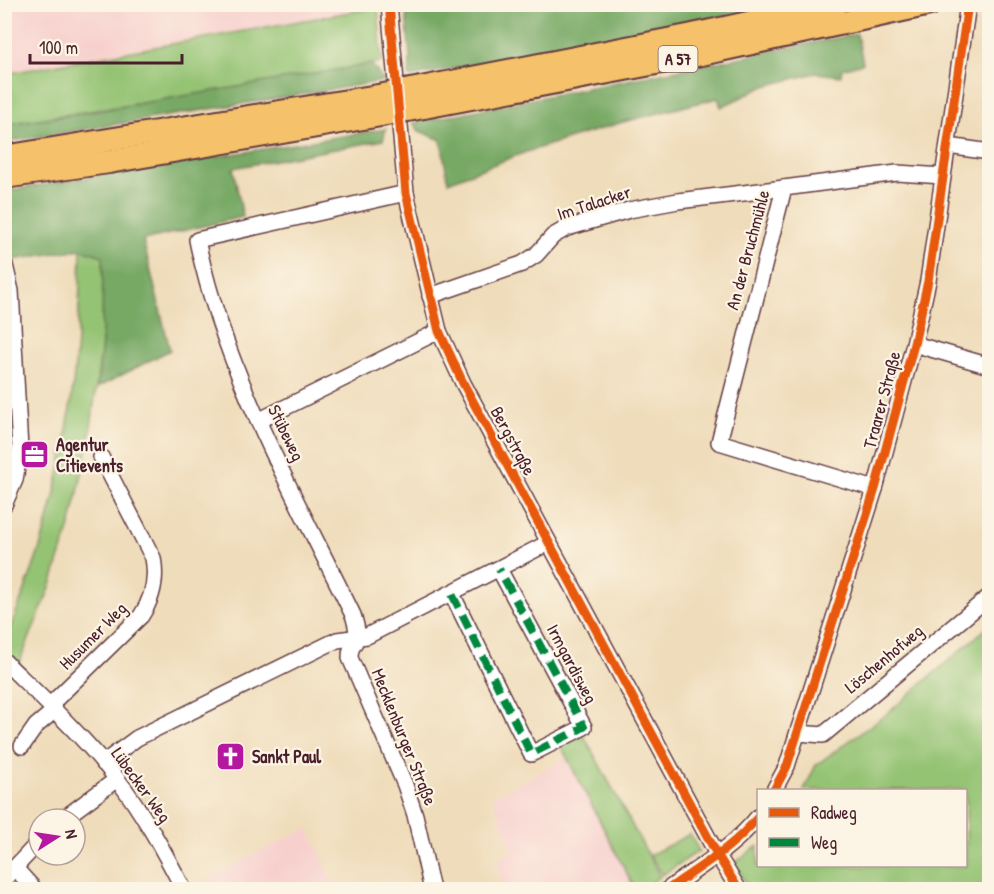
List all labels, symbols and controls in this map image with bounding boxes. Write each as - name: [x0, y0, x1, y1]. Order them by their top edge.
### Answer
- scale bar: [30, 27, 182, 65]
- text: 100 m: [39, 35, 78, 60]
- road number: A 57: [658, 46, 698, 72]
- street label: Im Talacker: [554, 179, 634, 226]
- street label: An der Bruchmühle: [720, 187, 776, 313]
- street label: Traarer Straße: [857, 348, 907, 451]
- street label: Stübeweg: [262, 400, 311, 465]
- street label: Bergstraße: [485, 402, 542, 480]
- place label: Agentur Citievents: [56, 432, 123, 478]
- office icon: Agentur Citievents: [19, 439, 51, 471]
- street label: Husumer Weg: [53, 596, 132, 675]
- street label: Löschenhofweg: [839, 618, 928, 699]
- street label: Irmgardisweg: [541, 620, 604, 708]
- street label: Mecklenburger Straße: [366, 665, 443, 809]
- church icon: Sankt Paul: [215, 741, 247, 773]
- street label: Lübecker Weg: [106, 742, 177, 827]
- place label: Sankt Paul: [252, 744, 322, 769]
- legend: [757, 789, 967, 867]
- text: Radweg: [811, 800, 857, 825]
- north arrow: [27, 807, 87, 867]
- text: N: [60, 827, 83, 841]
- text: Weg: [811, 830, 837, 855]

